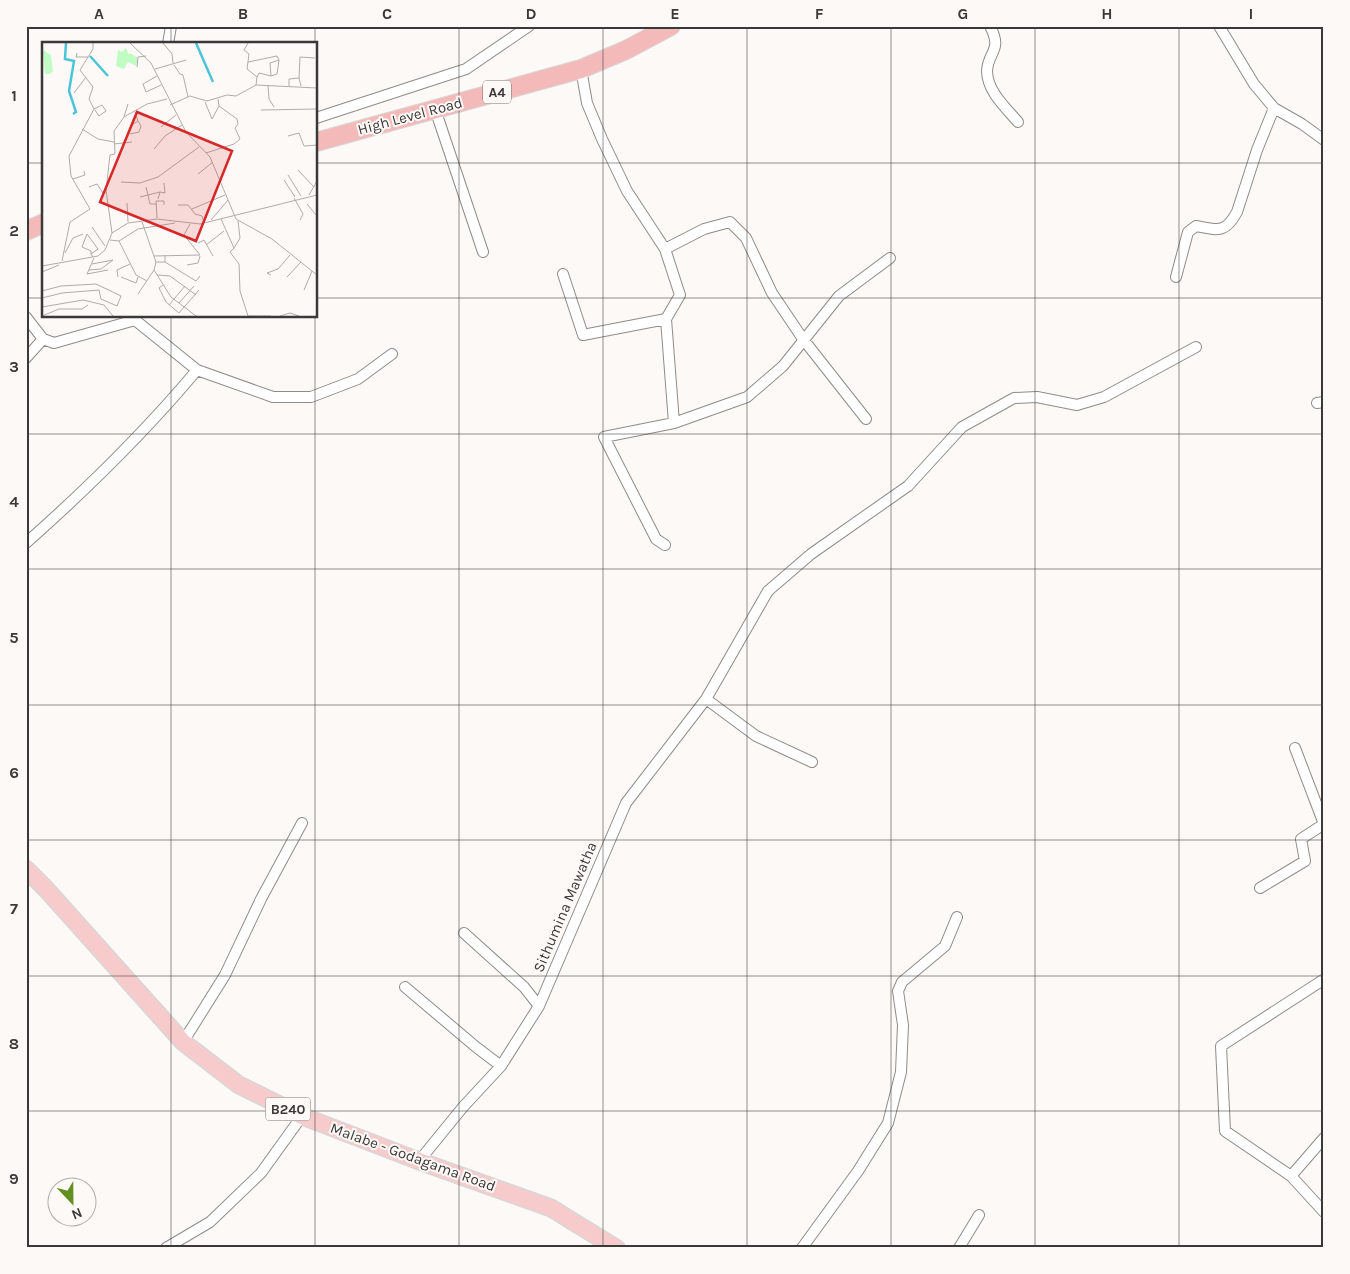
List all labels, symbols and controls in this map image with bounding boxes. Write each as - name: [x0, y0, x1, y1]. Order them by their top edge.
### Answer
- text: A: [94, 4, 104, 23]
- text: B: [238, 4, 248, 23]
- text: C: [382, 4, 392, 23]
- text: D: [526, 4, 537, 23]
- text: E: [670, 4, 680, 23]
- text: F: [815, 4, 824, 23]
- text: G: [958, 4, 968, 23]
- text: H: [1101, 4, 1113, 23]
- text: I: [1249, 4, 1253, 23]
- inset map: [42, 42, 318, 318]
- road number: A4: [483, 80, 511, 104]
- text: 1: [11, 86, 17, 105]
- street label: High Level Road: [356, 93, 464, 139]
- text: 2: [9, 221, 19, 240]
- text: 3: [9, 357, 19, 376]
- text: 4: [9, 492, 19, 511]
- text: 5: [9, 628, 19, 647]
- text: 6: [9, 763, 19, 782]
- street label: Sithumina Mawatha: [529, 839, 601, 975]
- text: 7: [10, 899, 18, 918]
- text: 8: [9, 1034, 19, 1053]
- road number: B240: [266, 1098, 310, 1120]
- street label: Malabe - Godagama Road: [328, 1119, 498, 1195]
- text: 9: [9, 1169, 19, 1188]
- north arrow: [48, 1176, 98, 1226]
- text: N: [69, 1204, 85, 1223]

